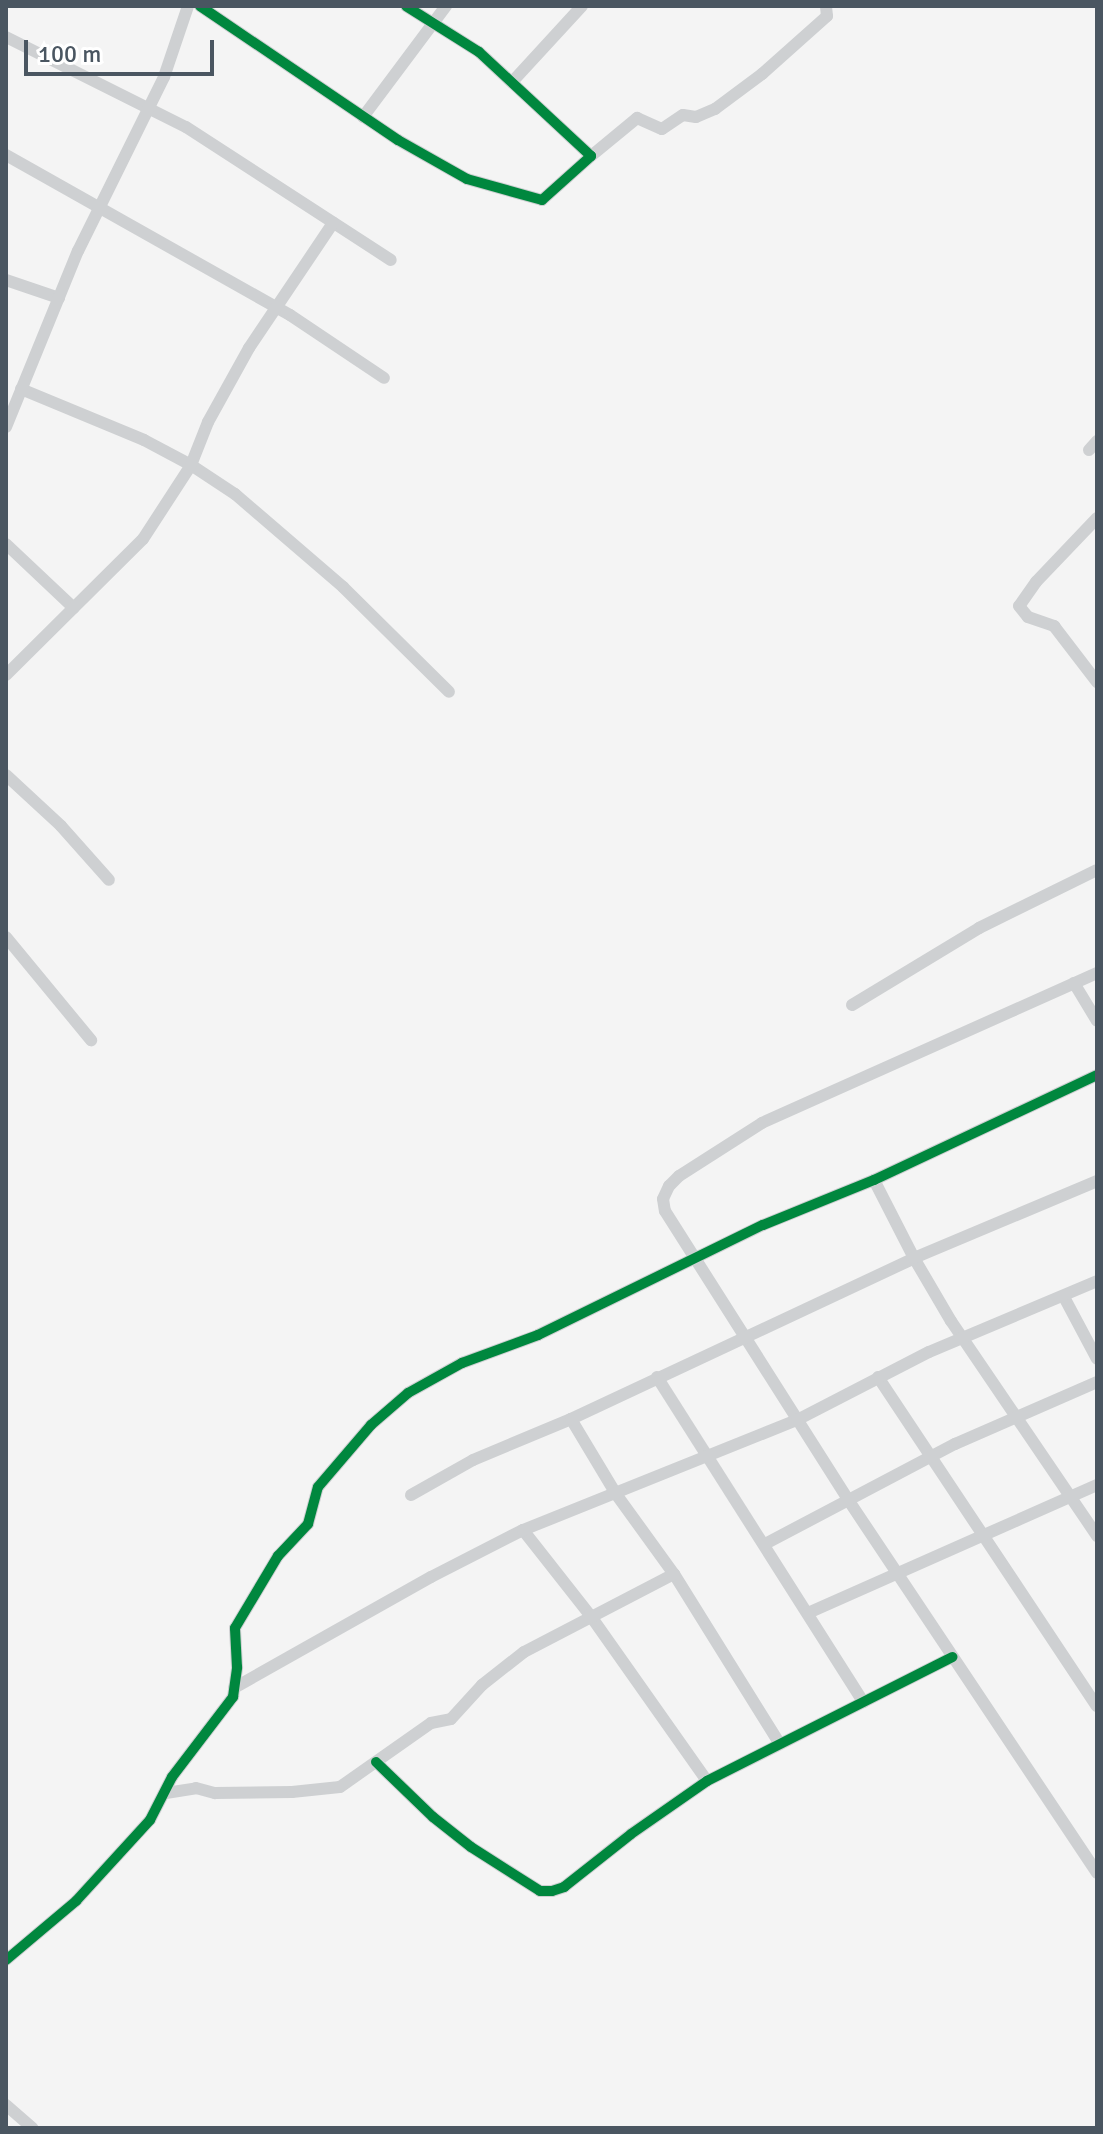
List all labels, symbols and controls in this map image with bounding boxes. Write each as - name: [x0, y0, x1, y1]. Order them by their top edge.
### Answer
- scale bar: [28, 24, 218, 74]
- text: 100 m: [38, 39, 101, 69]

